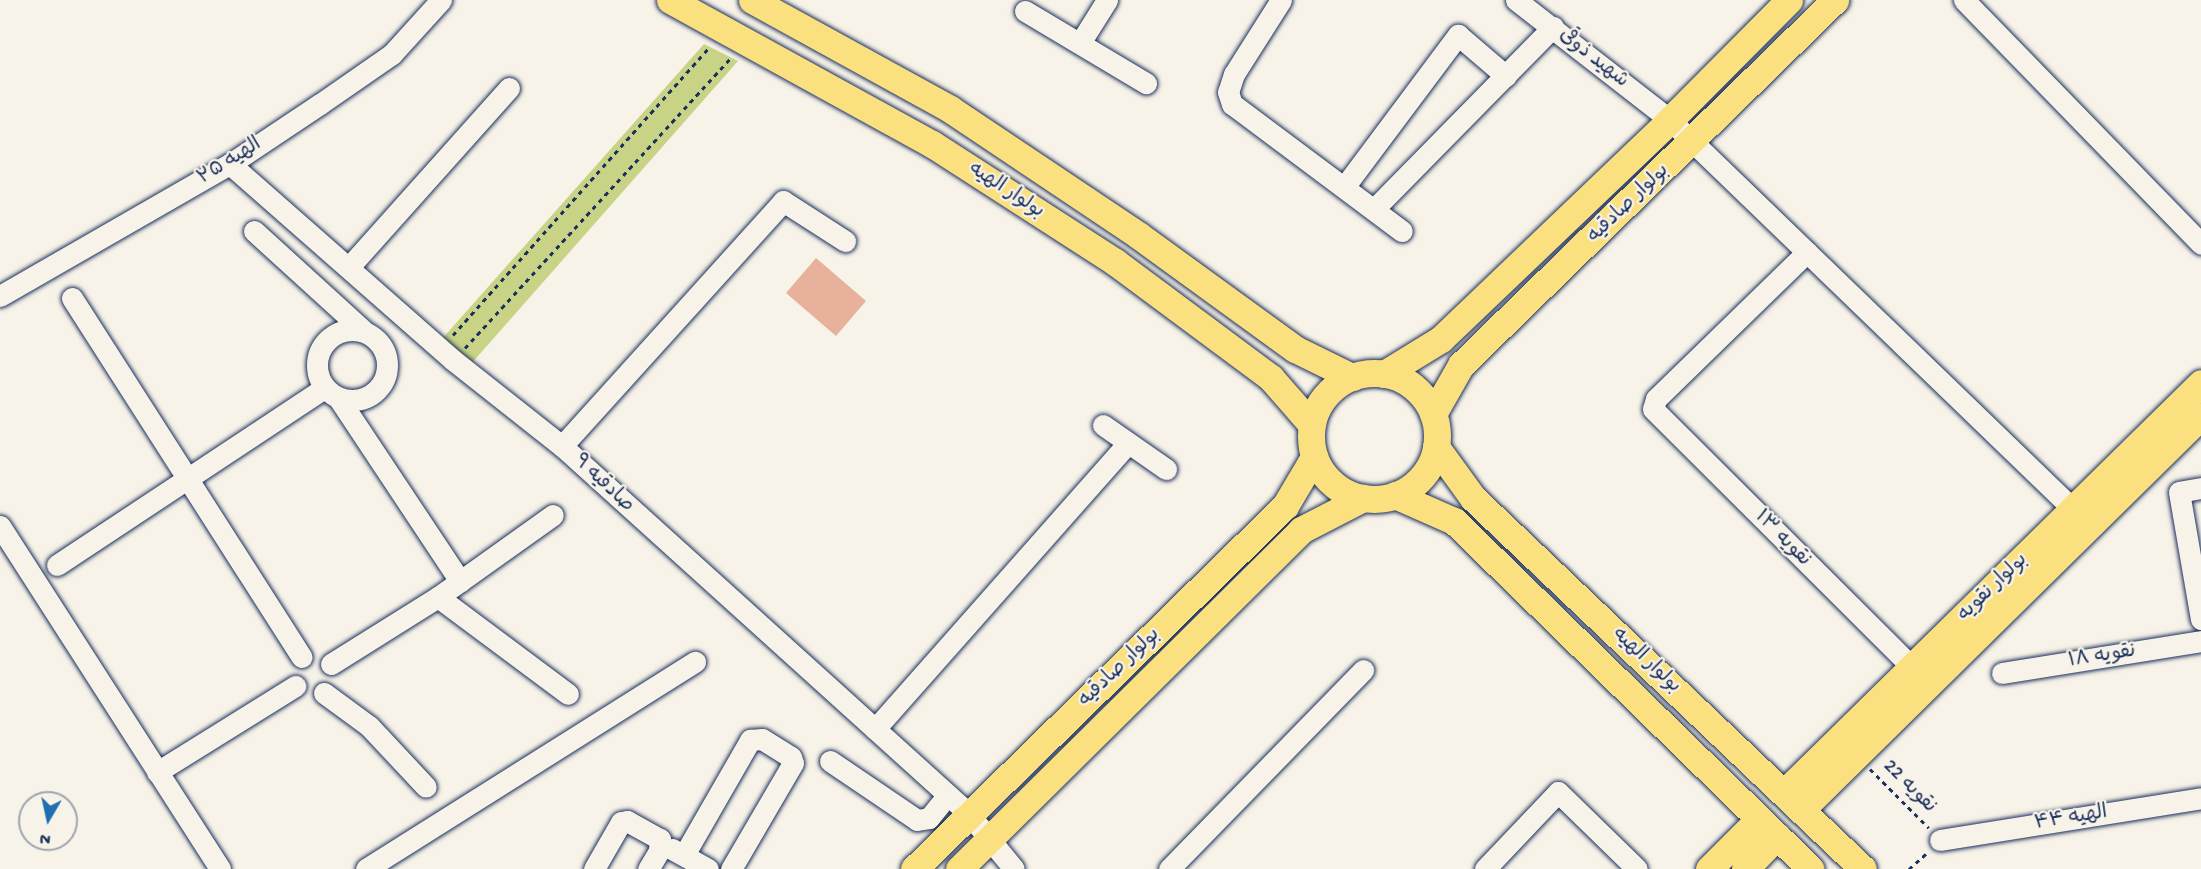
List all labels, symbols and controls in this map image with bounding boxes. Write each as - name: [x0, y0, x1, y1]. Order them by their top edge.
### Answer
- street label: شهید ذوقی: [1553, 24, 1633, 94]
- street label: الهیه ۲۵: [194, 133, 266, 191]
- street label: بولوار الهیه: [964, 158, 1048, 224]
- street label: بولوار صادقیه: [1583, 159, 1675, 249]
- street label: صادقیه ۹: [568, 450, 638, 518]
- street label: نقویه ۱۳: [1749, 506, 1815, 572]
- street label: بولوار نقویه: [1953, 549, 2033, 627]
- street label: بولوار صادقیه: [1074, 623, 1166, 713]
- street label: بولوار الهیه: [1607, 623, 1685, 699]
- street label: نقویه ۱۸: [2067, 640, 2137, 674]
- street label: نقویه 22: [1877, 755, 1941, 819]
- north arrow: [18, 791, 78, 851]
- street label: الهیه ۴۴: [2033, 801, 2109, 837]
- text: N: [39, 827, 52, 847]

